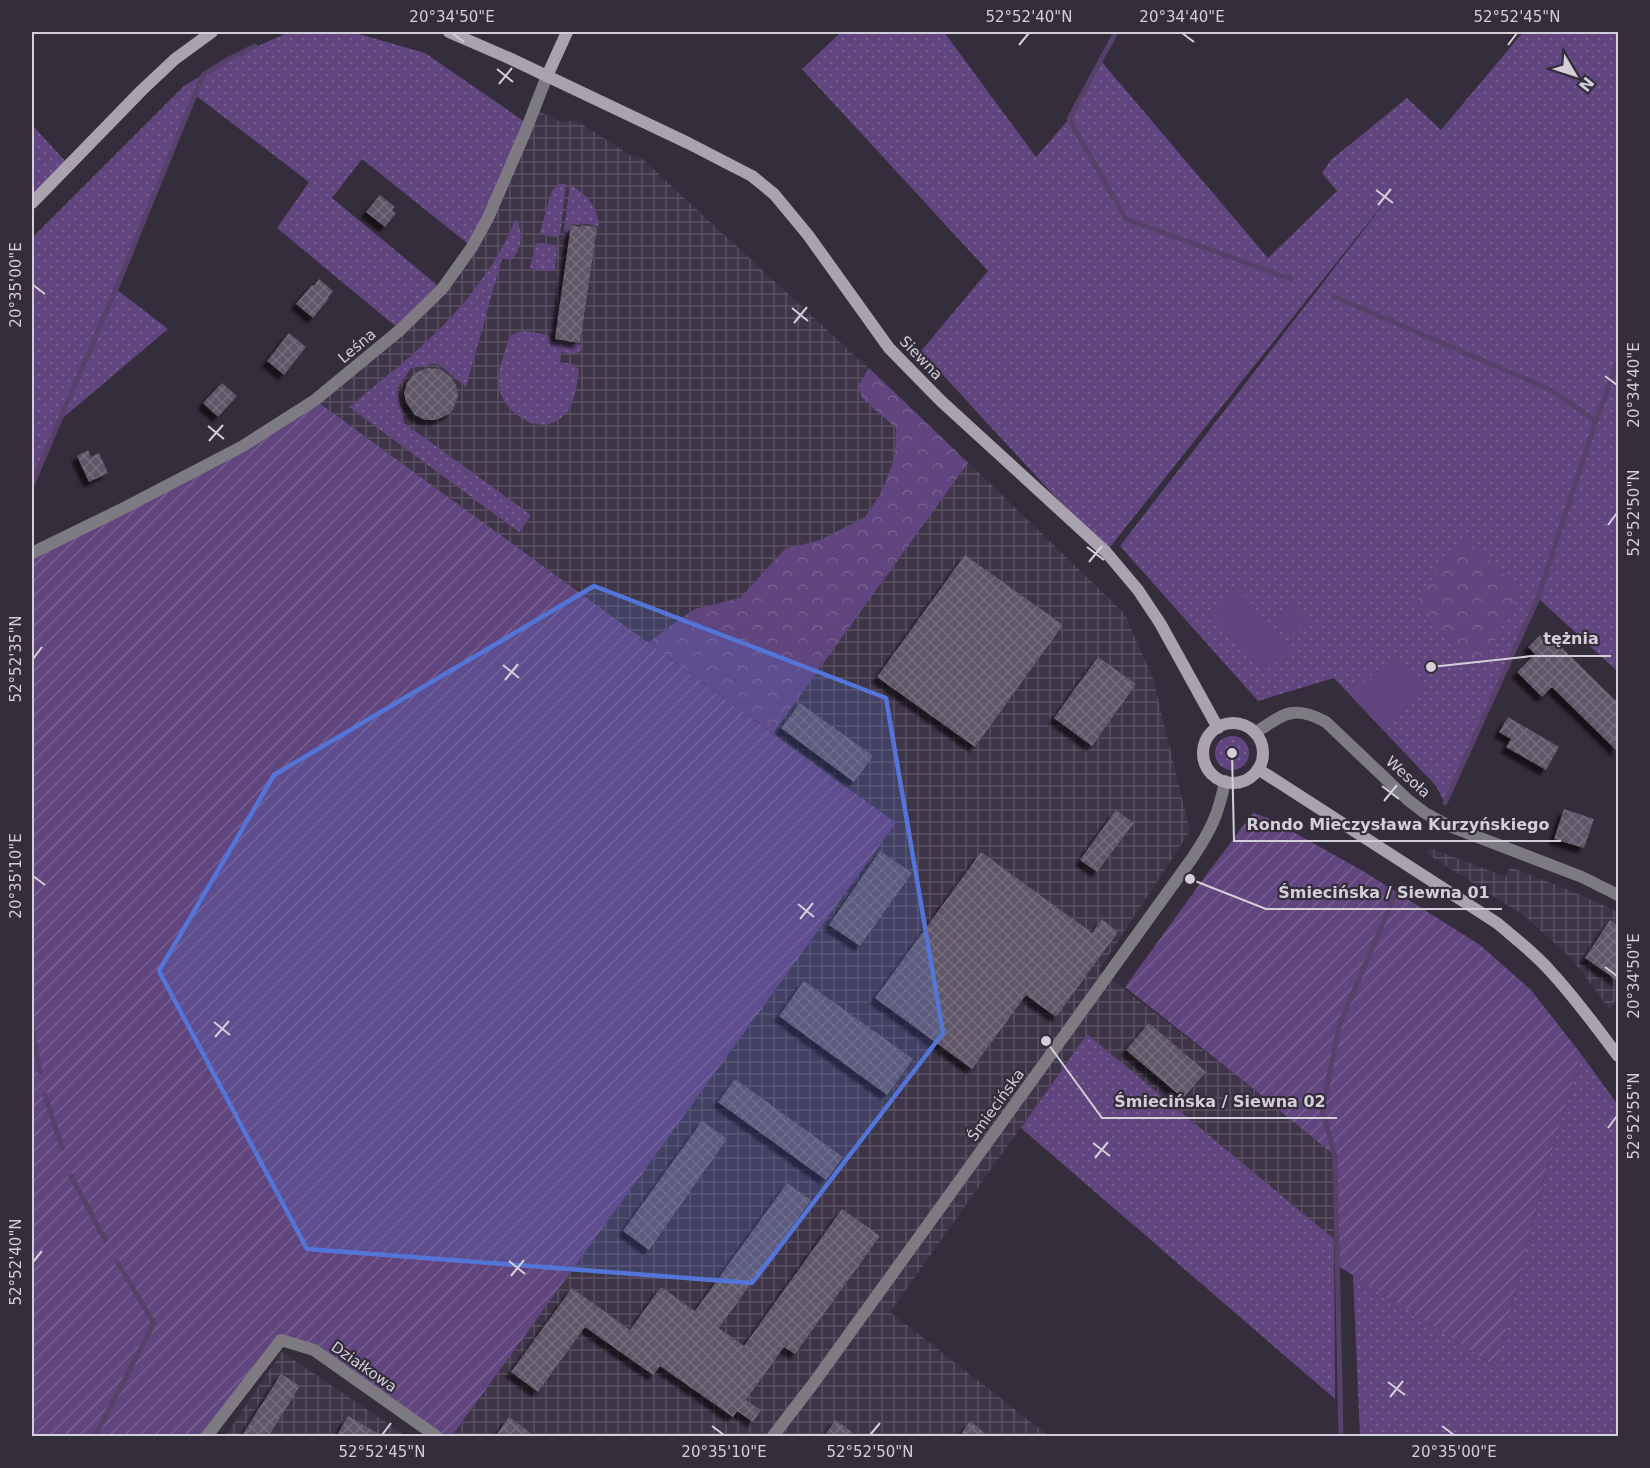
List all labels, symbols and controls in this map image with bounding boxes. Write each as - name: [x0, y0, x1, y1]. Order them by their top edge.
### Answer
- text: 20°34'50"E: [409, 8, 495, 26]
- text: 52°52'40"N: [985, 8, 1073, 26]
- text: 20°34'40"E: [1139, 8, 1225, 26]
- text: 52°52'45"N: [1473, 8, 1561, 26]
- north arrow: [1545, 45, 1605, 105]
- text: N: [1575, 73, 1598, 95]
- text: 20°35'00"E: [7, 242, 25, 328]
- street label: Leśna: [334, 325, 380, 367]
- street label: Siewna: [896, 332, 946, 384]
- text: 20°34'40"E: [1625, 342, 1643, 428]
- text: 52°52'50"N: [1625, 469, 1643, 557]
- text: 52°52'35"N: [7, 615, 25, 703]
- callout: tężnia: [1532, 622, 1611, 656]
- text: tężnia: [1543, 629, 1599, 648]
- street label: Wesoła: [1382, 752, 1434, 802]
- callout: Rondo Mieczysława Kurzyńskiego: [1234, 807, 1561, 841]
- text: Rondo Mieczysława Kurzyńskiego: [1246, 815, 1550, 834]
- text: 20°35'10"E: [7, 833, 25, 919]
- callout: Śmiecińska / Siewna 01: [1266, 875, 1502, 909]
- text: Śmiecińska / Siewna 01: [1278, 883, 1490, 902]
- text: 20°34'50"E: [1625, 933, 1643, 1019]
- street label: Śmiecińska: [963, 1065, 1028, 1145]
- text: 52°52'55"N: [1625, 1072, 1643, 1160]
- callout: Śmiecińska / Siewna 02: [1102, 1084, 1337, 1118]
- text: Śmiecińska / Siewna 02: [1114, 1092, 1326, 1111]
- text: 52°52'40"N: [7, 1218, 25, 1306]
- street label: Działkowa: [328, 1338, 400, 1396]
- text: 52°52'45"N: [338, 1443, 426, 1461]
- text: 20°35'10"E: [681, 1443, 767, 1461]
- text: 52°52'50"N: [826, 1443, 914, 1461]
- text: 20°35'00"E: [1411, 1443, 1497, 1461]

